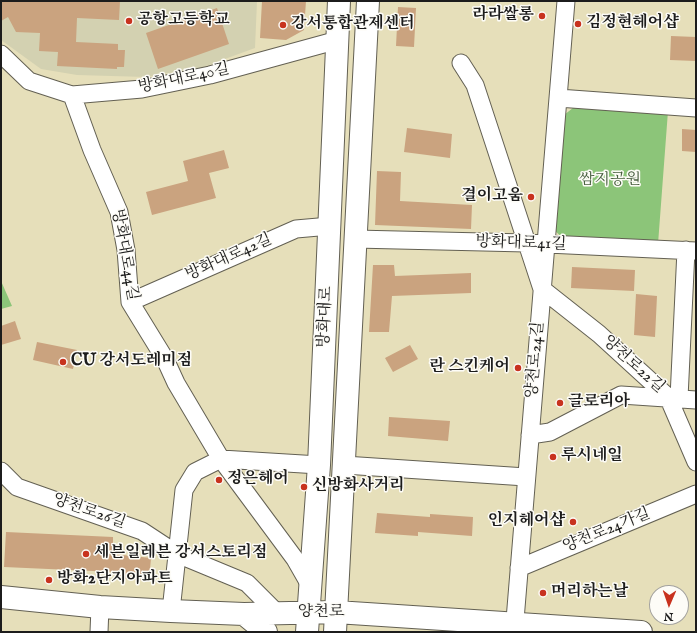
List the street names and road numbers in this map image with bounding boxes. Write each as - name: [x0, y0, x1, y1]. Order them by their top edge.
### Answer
- street label: 방화대로40길: [137, 60, 231, 98]
- street label: 방화대로44길: [106, 208, 142, 302]
- street label: 방화대로42길: [183, 230, 275, 286]
- street label: 방화대로41길: [475, 233, 567, 255]
- street label: 방화대로: [315, 286, 337, 348]
- street label: 양천로24길: [523, 321, 549, 399]
- street label: 양천로22길: [598, 332, 668, 398]
- street label: 양천로26길: [50, 491, 128, 533]
- street label: 양천로24가길: [560, 505, 654, 557]
- street label: 양천로: [298, 603, 344, 623]

